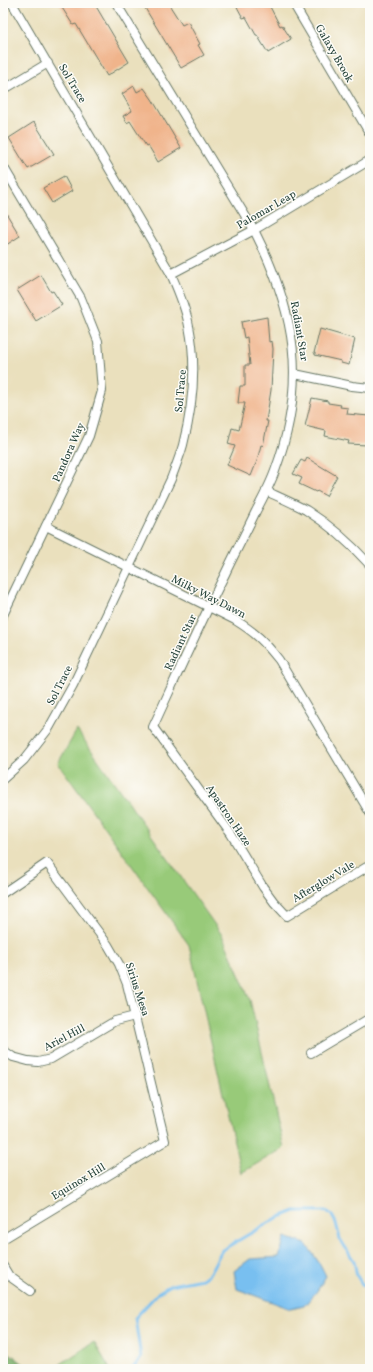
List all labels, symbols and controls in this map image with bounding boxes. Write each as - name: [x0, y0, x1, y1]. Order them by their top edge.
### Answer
- street label: Galaxy Brook: [311, 22, 356, 86]
- street label: Sol Trace: [54, 61, 89, 106]
- street label: Palomar Leap: [234, 187, 299, 233]
- street label: Radiant Star: [286, 300, 311, 363]
- street label: Sol Trace: [172, 369, 191, 413]
- street label: Pandora Way: [50, 420, 89, 485]
- street label: Milky Way Dawn: [168, 572, 249, 623]
- street label: Radiant Star: [162, 612, 201, 673]
- street label: Sol Trace: [44, 663, 77, 708]
- street label: Apastron Haze: [202, 782, 254, 850]
- street label: Afterglow Vale: [290, 858, 358, 907]
- street label: Sirius Mesa: [121, 961, 152, 1019]
- street label: Ariel Hill: [42, 1021, 88, 1055]
- street label: Equinox Hill: [49, 1160, 109, 1204]

